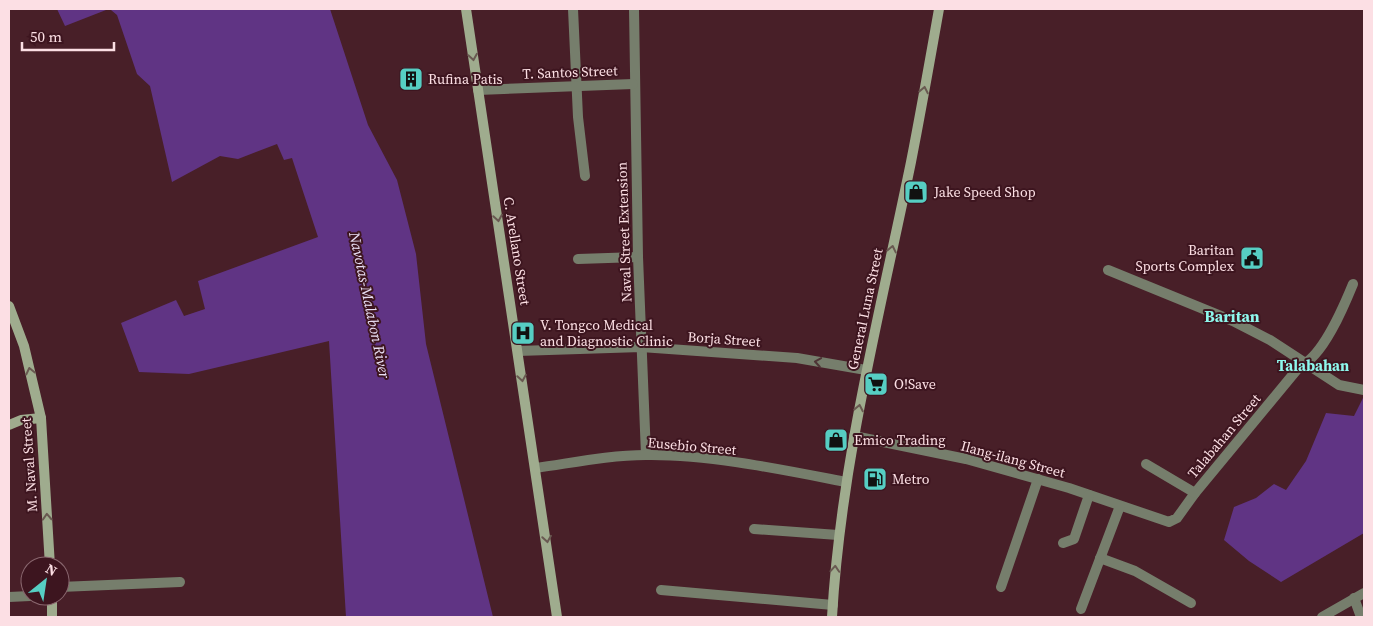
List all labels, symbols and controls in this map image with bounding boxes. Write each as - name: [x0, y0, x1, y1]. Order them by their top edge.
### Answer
- scale bar: [22, 20, 115, 52]
- text: 50 m: [30, 26, 62, 47]
- one-way arrow: [468, 53, 478, 61]
- street label: T. Santos Street: [522, 60, 618, 84]
- building icon: Rufina Patis: [398, 66, 424, 92]
- place label: Rufina Patis: [428, 69, 503, 89]
- one-way arrow: [919, 85, 929, 94]
- street label: Naval Street Extension: [612, 161, 636, 302]
- shop icon: Jake Speed Shop: [903, 179, 929, 205]
- place label: Jake Speed Shop: [933, 182, 1036, 202]
- street label: C. Arellano Street: [499, 195, 535, 307]
- one-way arrow: [492, 213, 502, 222]
- water label: Navotas-Malabon River: [344, 229, 396, 381]
- place label: Baritan Sports Complex: [1135, 240, 1235, 276]
- one-way arrow: [886, 244, 896, 253]
- public building icon: Baritan Sports Complex: [1239, 245, 1265, 271]
- street label: General Luna Street: [842, 246, 888, 372]
- district label: Baritan: [1204, 305, 1260, 327]
- place label: V. Tongco Medical and Diagnostic Clinic: [540, 315, 673, 351]
- hospital icon: V. Tongco Medical and Diagnostic Clinic: [510, 320, 536, 346]
- street label: Borja Street: [687, 326, 761, 352]
- district label: Talabahan: [1277, 355, 1349, 376]
- one-way arrow: [814, 357, 823, 367]
- one-way arrow: [25, 366, 36, 375]
- supermarket icon: O!Save: [863, 371, 889, 397]
- one-way arrow: [517, 374, 527, 383]
- place label: O!Save: [894, 374, 936, 394]
- street label: Talabahan Street: [1183, 389, 1266, 483]
- one-way arrow: [853, 404, 864, 412]
- street label: M. Naval Street: [16, 417, 42, 513]
- shop icon: Emico Trading: [823, 427, 849, 453]
- place label: Emico Trading: [854, 430, 946, 450]
- street label: Eusebio Street: [647, 432, 738, 460]
- street label: Ilang-ilang Street: [959, 436, 1068, 483]
- fuel station icon: Metro: [862, 466, 888, 492]
- place label: Metro: [892, 469, 930, 489]
- one-way arrow: [42, 513, 53, 521]
- one-way arrow: [541, 535, 551, 543]
- north arrow: [20, 556, 70, 606]
- text: N: [42, 559, 61, 581]
- one-way arrow: [830, 564, 841, 572]

